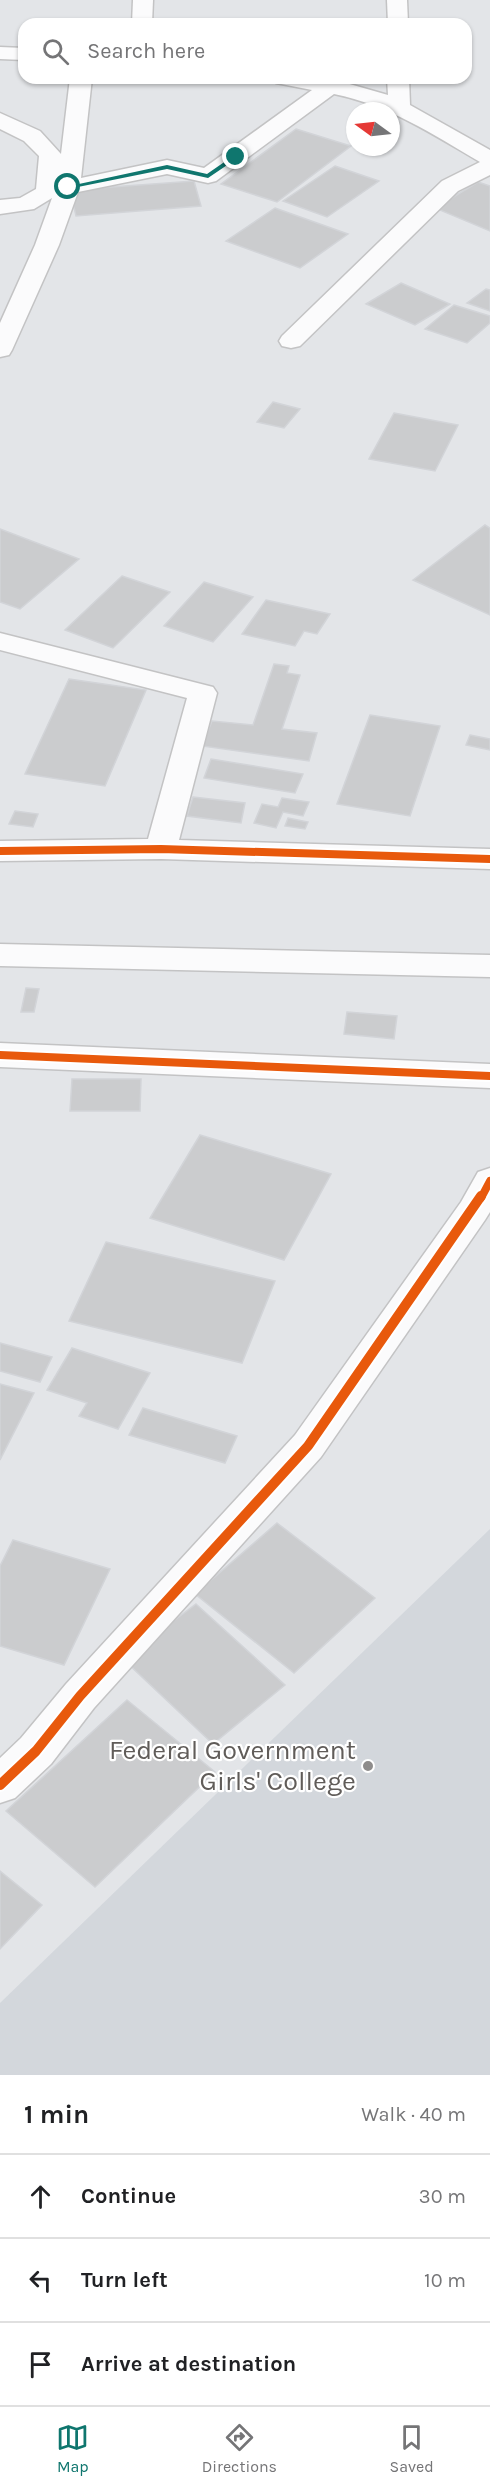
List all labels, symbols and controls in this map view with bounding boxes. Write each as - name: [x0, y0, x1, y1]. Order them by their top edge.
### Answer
- search box: [18, 18, 472, 84]
- icon: search: [39, 35, 72, 68]
- text: Search here: [87, 38, 205, 64]
- north arrow: [346, 102, 400, 156]
- route end: [222, 143, 248, 169]
- route start: [54, 173, 80, 199]
- place label: Federal Government Girls' College: [109, 1734, 356, 1797]
- marker: Federal Government Girls' College: [361, 1759, 375, 1773]
- text: 1 min: [24, 2099, 89, 2130]
- text: Walk · 40 m: [361, 2103, 466, 2126]
- icon: ahead: [24, 2180, 57, 2213]
- text: Continue: [81, 2183, 176, 2209]
- text: 30 m: [419, 2185, 466, 2208]
- icon: left: [24, 2264, 57, 2297]
- text: Turn left: [81, 2267, 168, 2293]
- text: 10 m: [424, 2269, 466, 2292]
- icon: arrive: [24, 2348, 57, 2381]
- text: Arrive at destination: [81, 2351, 296, 2377]
- tab: Map: [56, 2421, 89, 2476]
- tab: Directions: [202, 2421, 277, 2476]
- tab: Saved: [390, 2421, 434, 2476]

